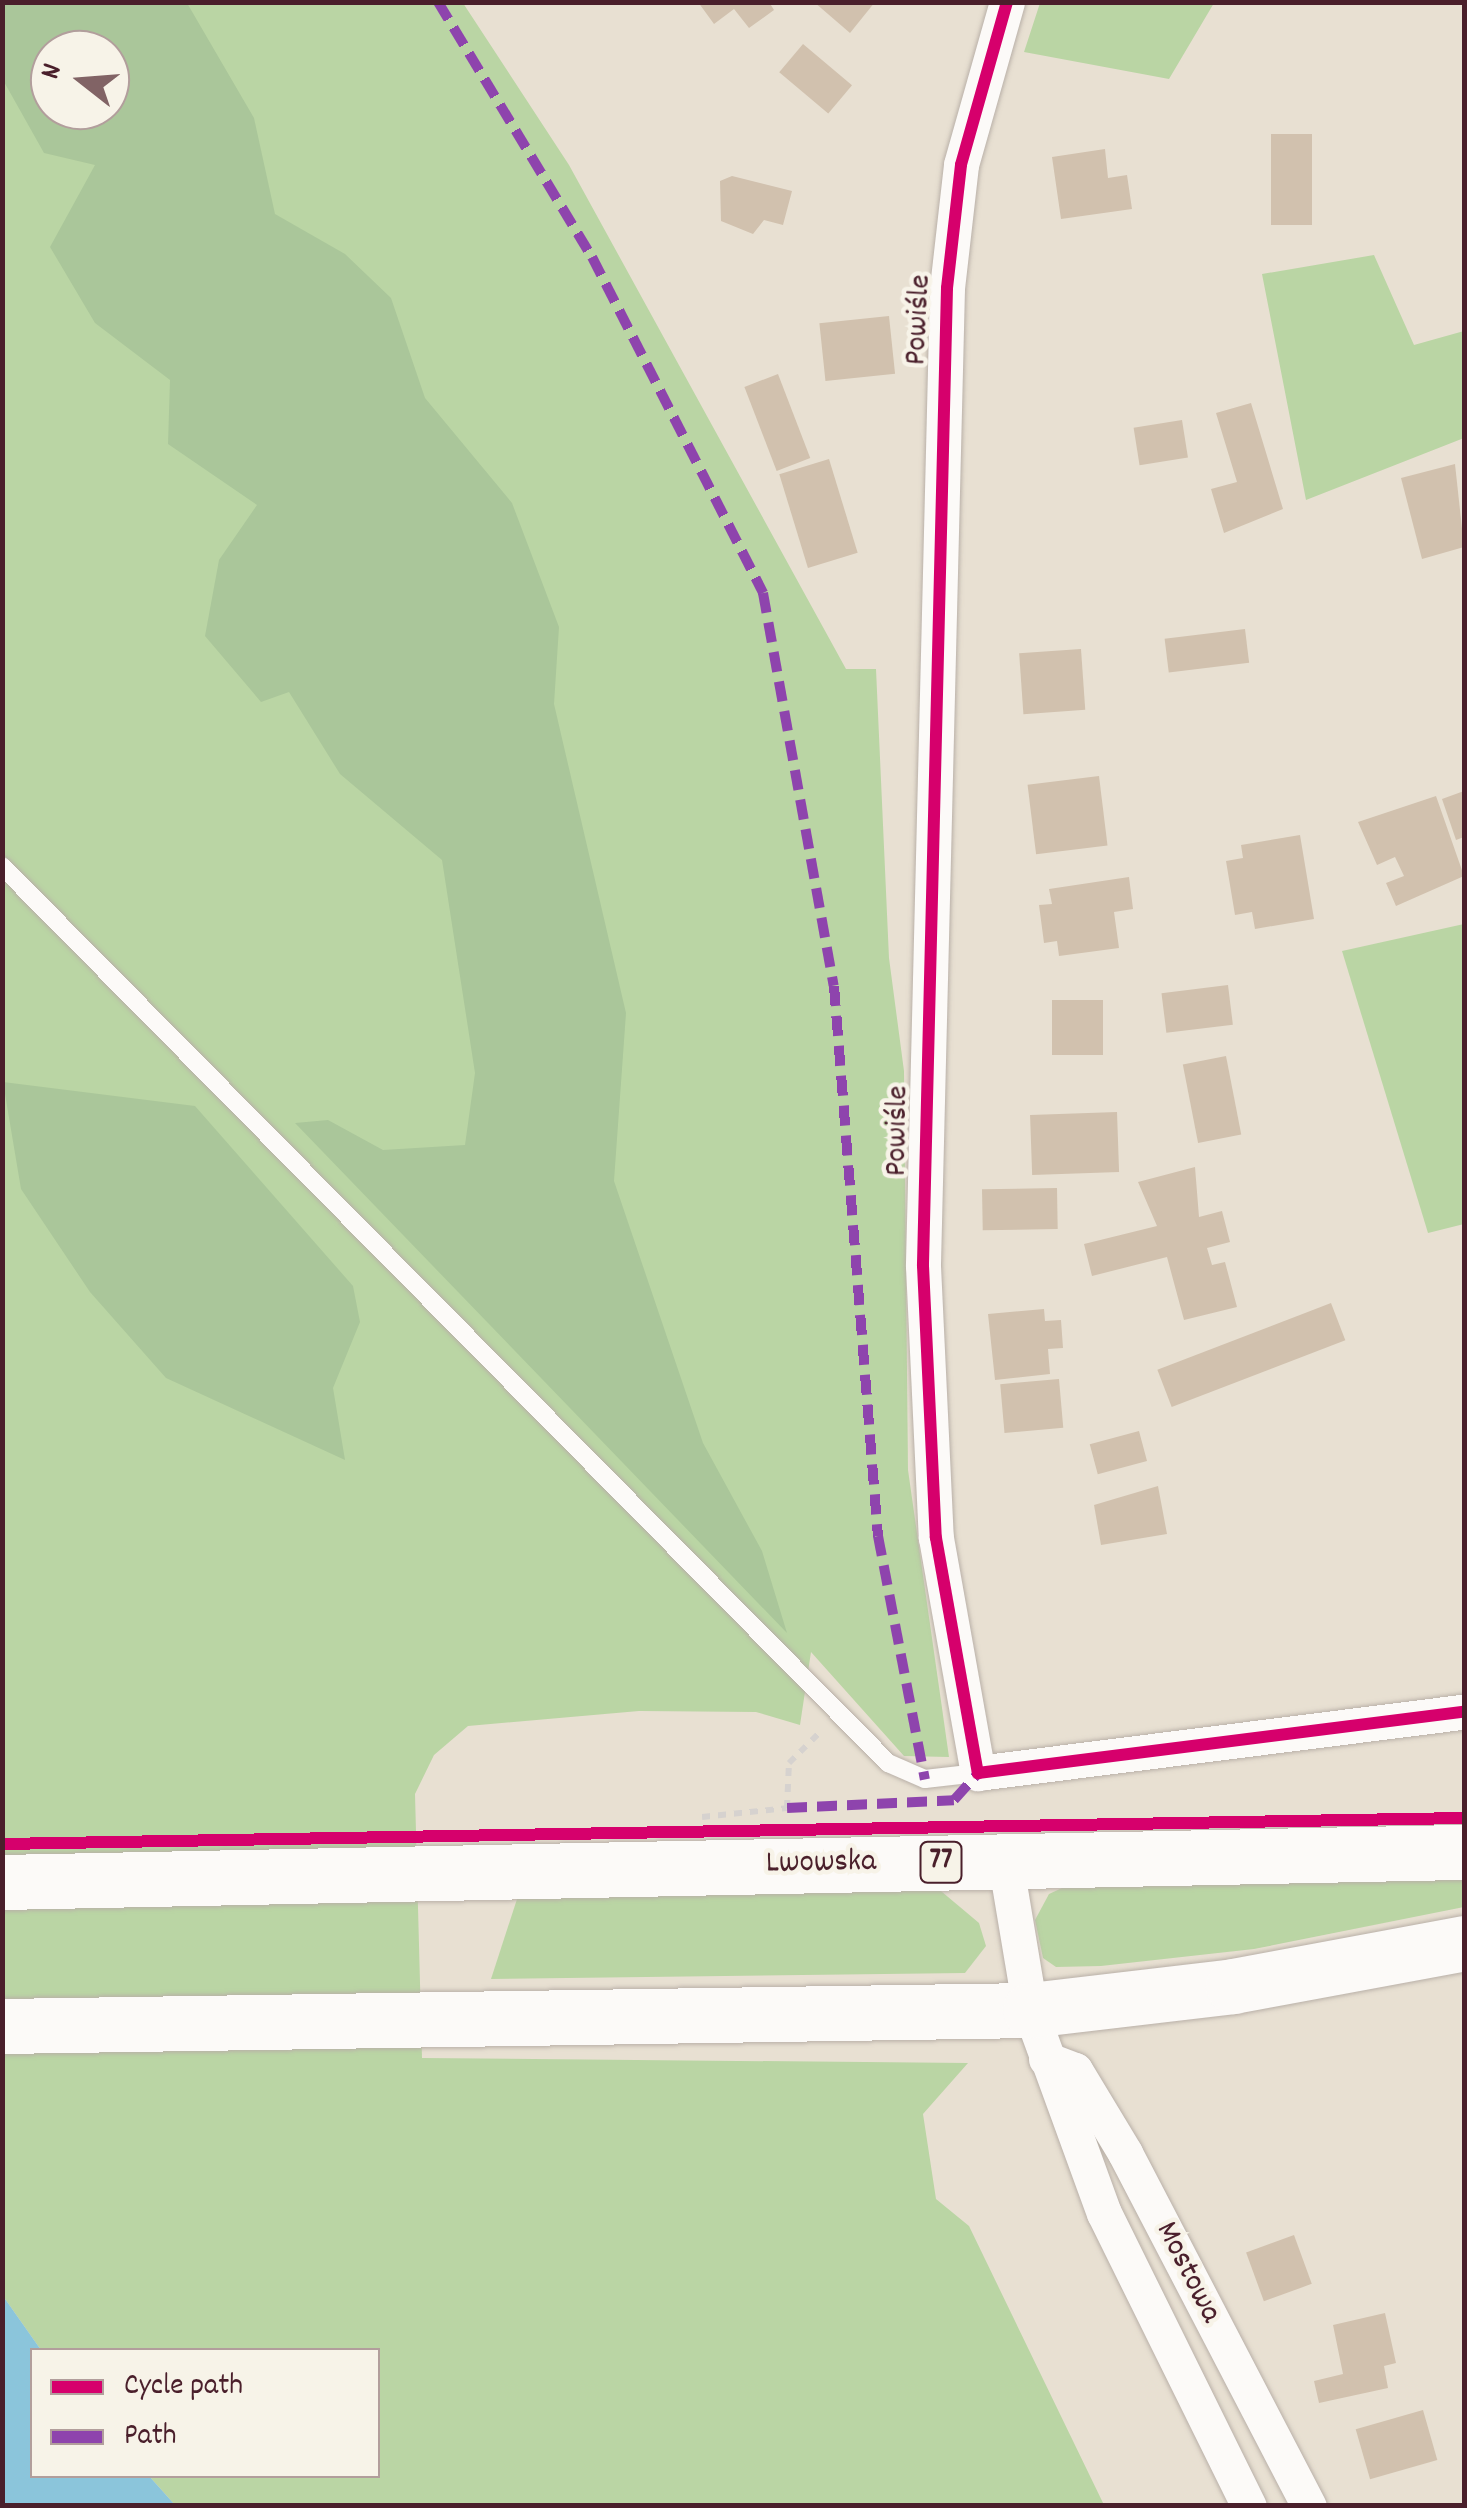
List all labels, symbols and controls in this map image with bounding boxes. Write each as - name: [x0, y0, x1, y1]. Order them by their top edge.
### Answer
- north arrow: [30, 30, 130, 130]
- text: N: [32, 59, 74, 84]
- street label: Powiśle: [898, 274, 942, 366]
- street label: Powiśle: [879, 1085, 919, 1177]
- road number: 77: [918, 1837, 964, 1887]
- street label: Lwowska: [766, 1844, 876, 1884]
- street label: Mostowa: [1145, 2216, 1229, 2330]
- legend: [30, 2348, 380, 2478]
- text: Cycle path: [124, 2366, 243, 2409]
- text: Path: [124, 2416, 177, 2459]

